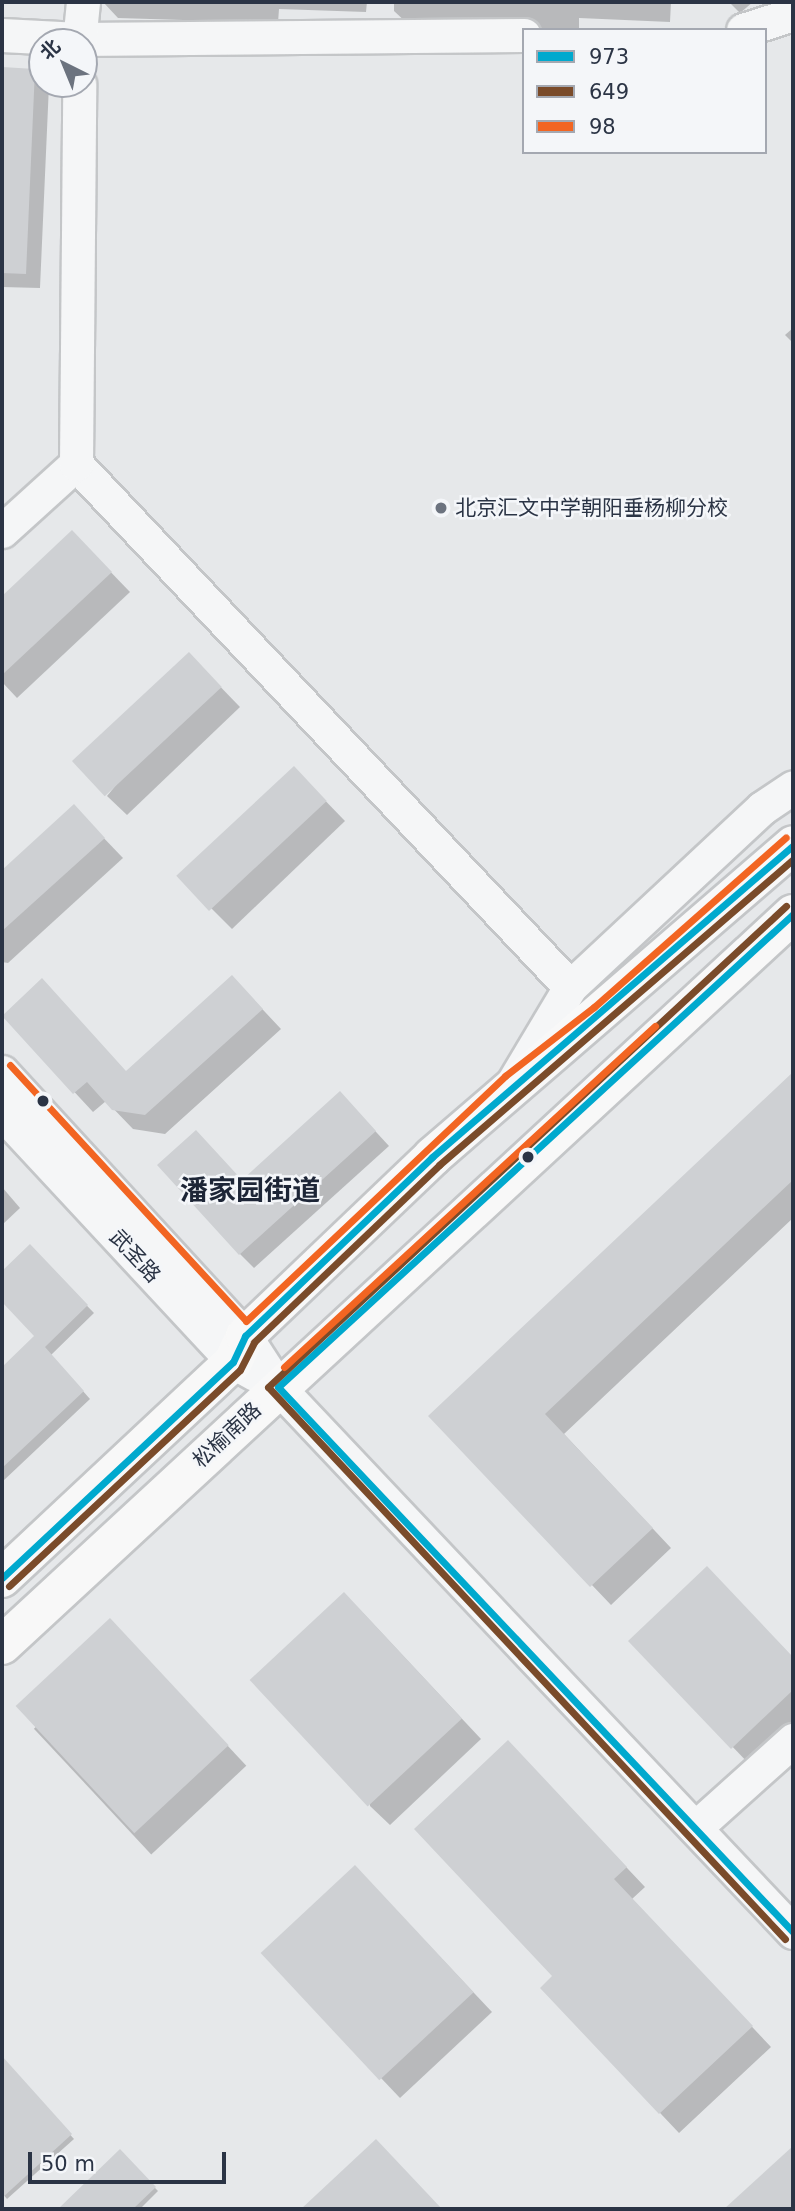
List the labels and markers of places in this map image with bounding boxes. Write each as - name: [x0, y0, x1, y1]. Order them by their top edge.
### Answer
- place label: 北京汇文中学朝阳垂杨柳分校: [455, 495, 728, 521]
- marker: 北京汇文中学朝阳垂杨柳分校: [433, 500, 449, 516]
- unlabelled marker: [36, 1094, 50, 1108]
- unlabelled marker: [521, 1150, 535, 1164]

